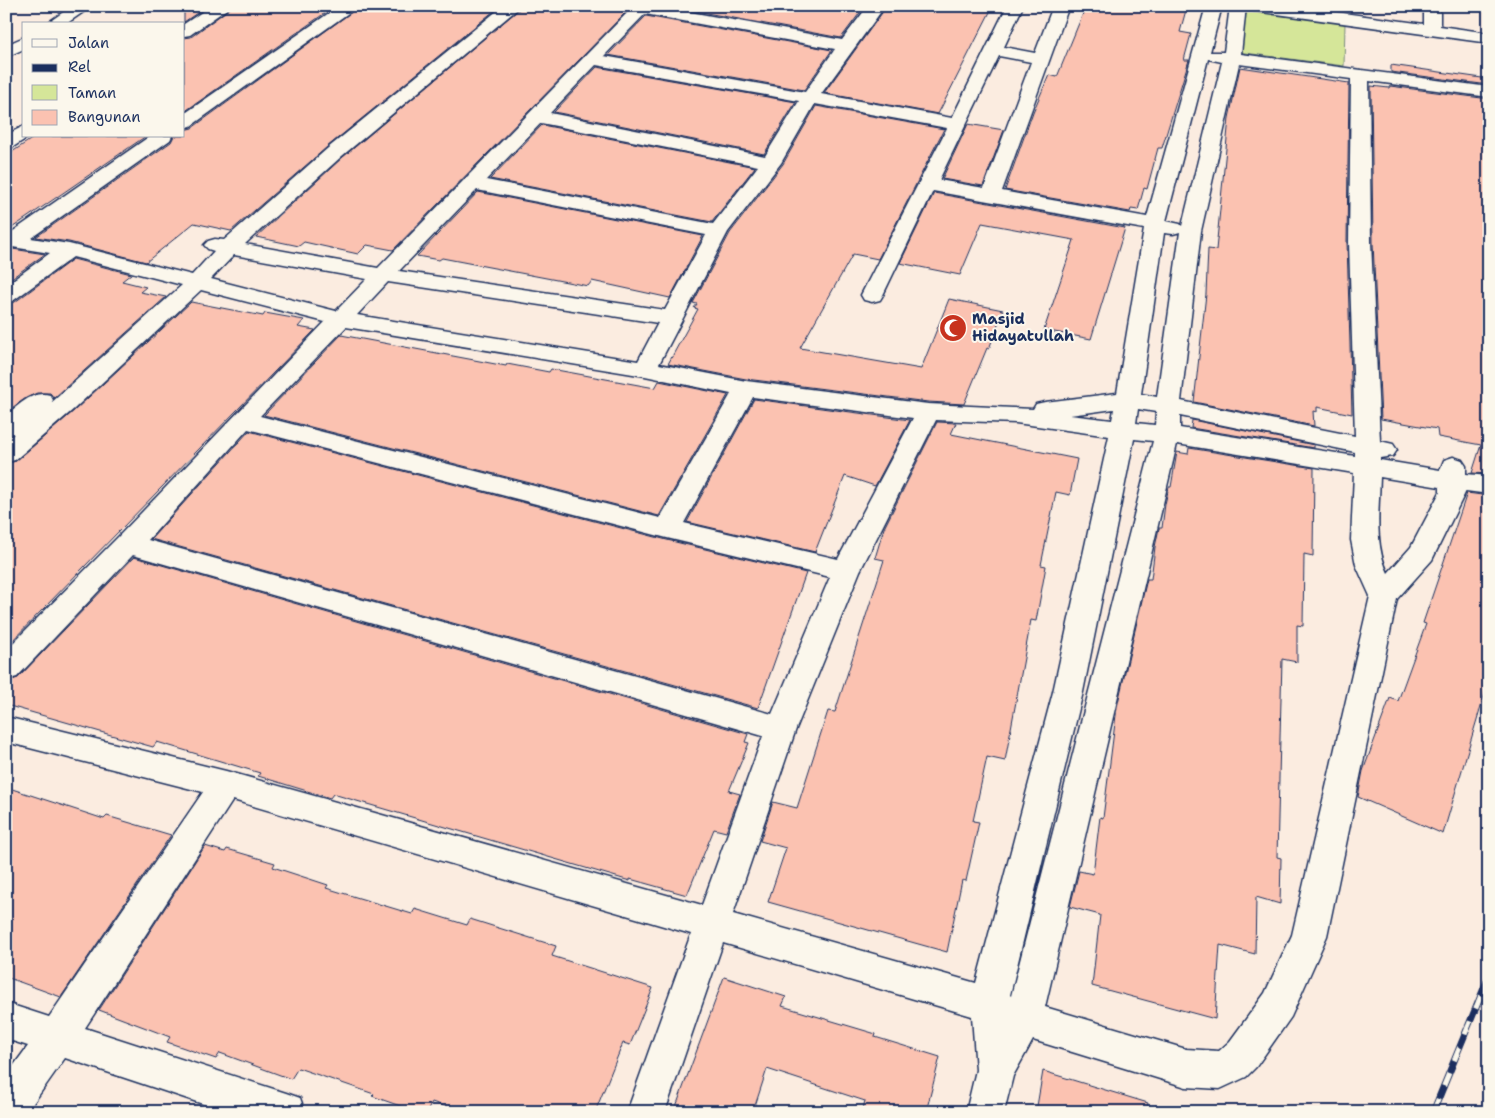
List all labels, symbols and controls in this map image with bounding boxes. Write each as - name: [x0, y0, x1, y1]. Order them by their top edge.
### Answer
- legend: [22, 22, 185, 138]
- text: Jalan: [68, 33, 109, 53]
- text: Rel: [68, 57, 91, 77]
- text: Taman: [68, 83, 116, 103]
- text: Bangunan: [68, 107, 140, 127]
- place label: Masjid Hidayatullah: [972, 309, 1074, 346]
- mosque icon: Masjid Hidayatullah: [938, 313, 968, 343]

